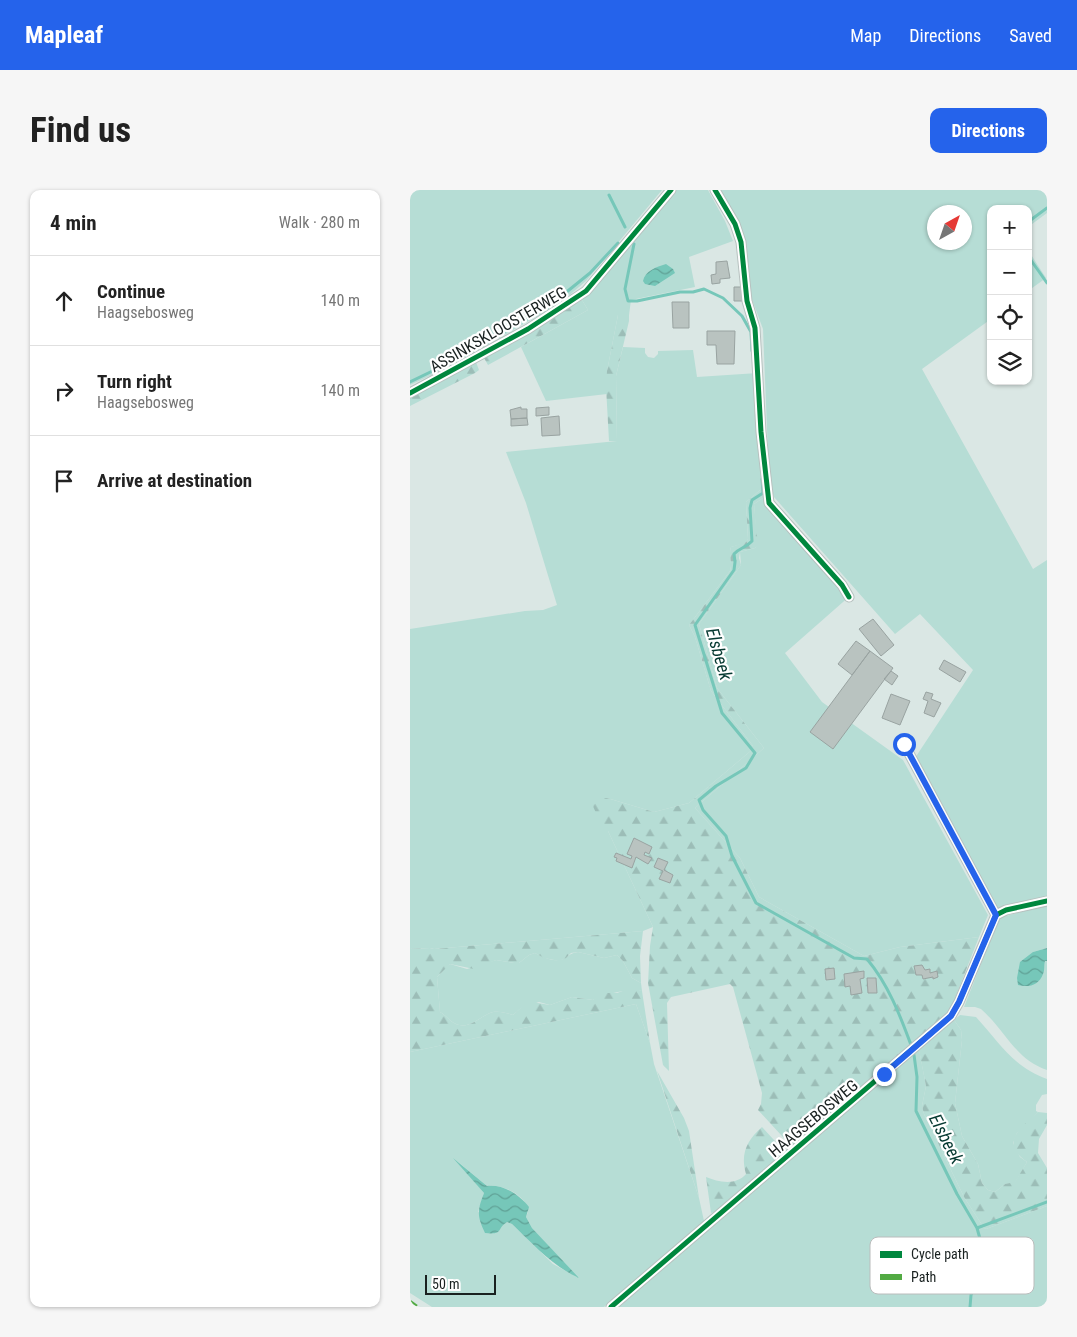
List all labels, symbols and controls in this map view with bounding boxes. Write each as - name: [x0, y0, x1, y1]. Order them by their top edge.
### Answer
- text: Mapleaf: [25, 21, 103, 49]
- text: Map: [850, 25, 881, 46]
- text: Directions: [909, 25, 981, 46]
- text: Saved: [1009, 25, 1052, 46]
- button: Directions: [930, 108, 1047, 153]
- text: Find us: [30, 110, 131, 151]
- north arrow: [927, 205, 972, 250]
- map controls: [987, 205, 1032, 385]
- button: +: [987, 205, 1032, 250]
- text: 4 min: [50, 211, 97, 235]
- text: Walk · 280 m: [279, 213, 360, 232]
- button: −: [987, 250, 1032, 295]
- text: Continue: [97, 280, 165, 303]
- street label: ASSINKSKLOOSTERWEG: [427, 283, 570, 376]
- icon: ahead: [50, 287, 78, 315]
- text: 140 m: [321, 291, 360, 310]
- button: locate: [987, 295, 1032, 340]
- text: Haagsebosweg: [97, 303, 194, 322]
- button: layers: [987, 340, 1032, 385]
- text: Turn right: [97, 370, 172, 393]
- icon: right: [50, 377, 78, 405]
- text: 140 m: [321, 381, 360, 400]
- text: Haagsebosweg: [97, 393, 194, 412]
- icon: arrive: [50, 467, 78, 495]
- text: Arrive at destination: [97, 469, 252, 492]
- water label: Elsbeek: [702, 625, 737, 684]
- route start: [893, 733, 916, 756]
- route end: [873, 1063, 896, 1086]
- street label: HAAGSEBOSWEG: [765, 1076, 862, 1161]
- water label: Elsbeek: [925, 1110, 968, 1168]
- legend: [870, 1237, 1034, 1294]
- text: Cycle path: [911, 1246, 969, 1262]
- text: Path: [911, 1269, 936, 1285]
- scale bar: [425, 1272, 496, 1295]
- text: 50 m: [432, 1276, 460, 1292]

